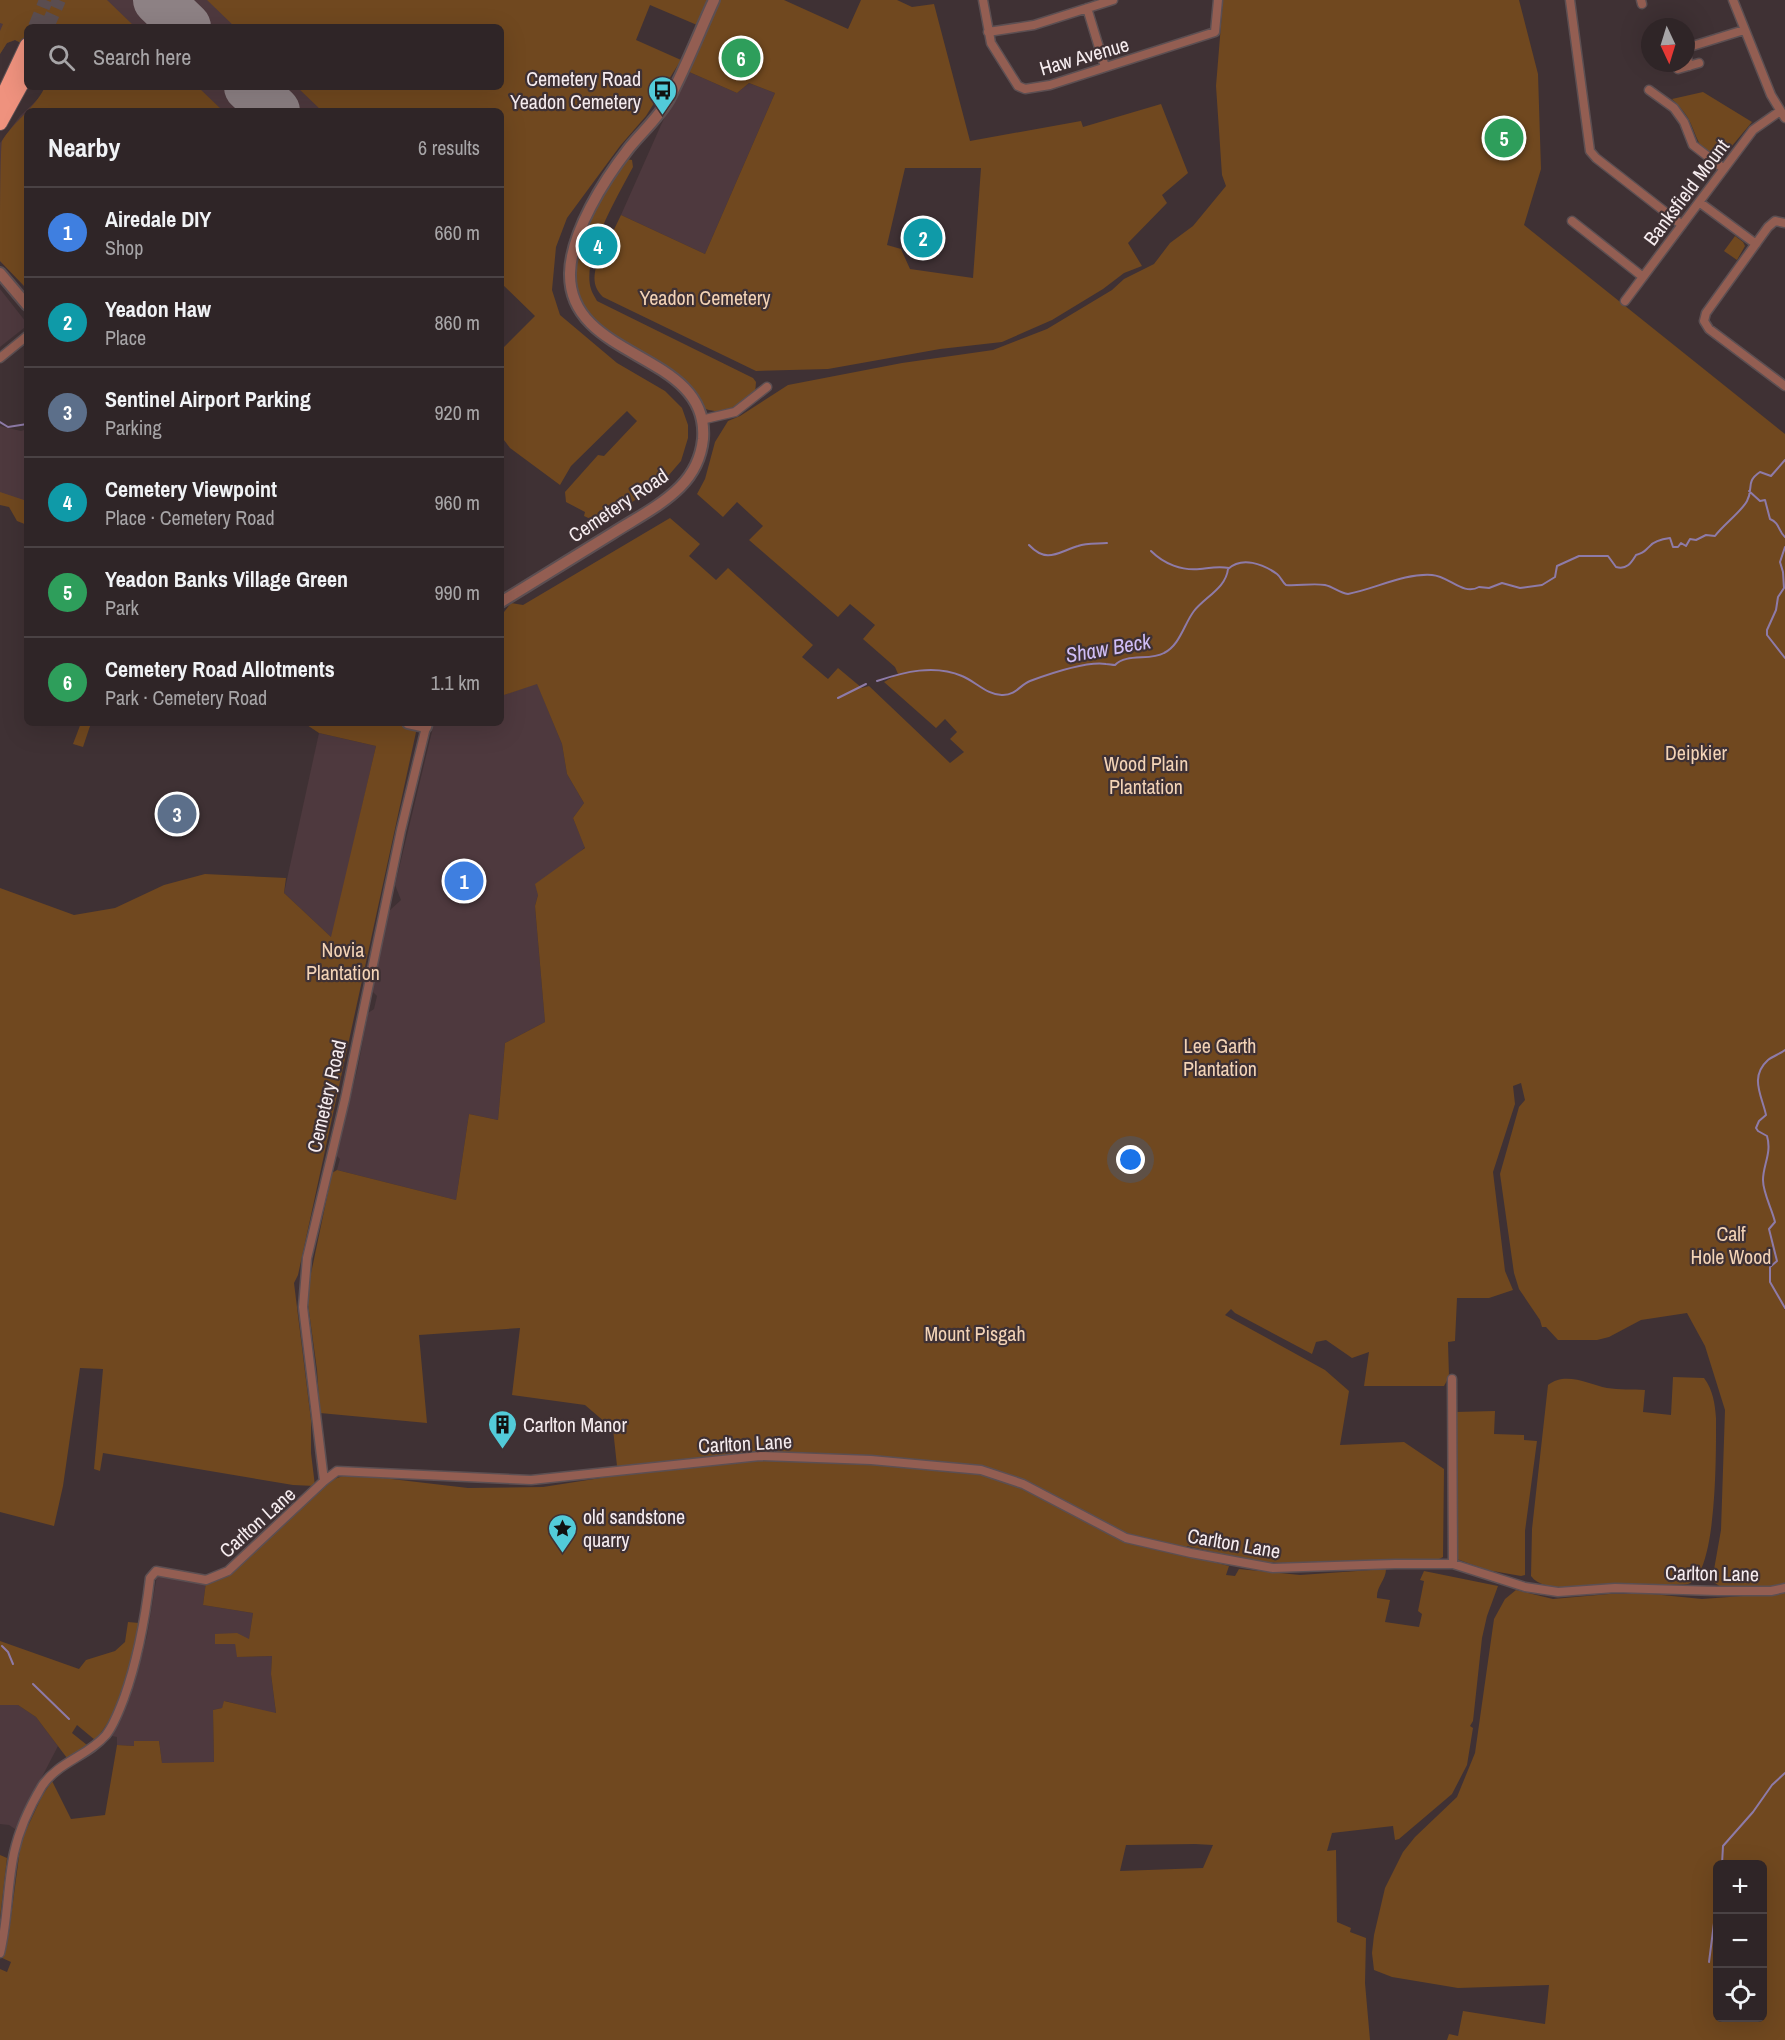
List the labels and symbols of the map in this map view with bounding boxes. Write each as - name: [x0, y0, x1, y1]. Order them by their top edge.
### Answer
- north arrow: [1641, 18, 1695, 72]
- street label: Haw Avenue: [1036, 30, 1132, 82]
- pin: 6: [722, 36, 760, 80]
- place label: Cemetery Road Yeadon Cemetery: [510, 65, 642, 115]
- bus stop icon: Cemetery Road Yeadon Cemetery: [646, 74, 678, 116]
- pin: 5: [1484, 116, 1524, 160]
- street label: Banksfield Mount: [1637, 133, 1735, 251]
- pin: 2: [904, 216, 942, 260]
- pin: 4: [578, 224, 618, 268]
- park label: Yeadon Cemetery: [640, 284, 771, 311]
- street label: Cemetery Road: [563, 462, 673, 548]
- water label: Shaw Beck: [1063, 626, 1154, 670]
- park label: Deipkier: [1665, 739, 1728, 766]
- park label: Wood Plain Plantation: [1104, 750, 1188, 800]
- pin: 3: [158, 792, 196, 836]
- pin: 1: [444, 858, 484, 904]
- park label: Novia Plantation: [306, 936, 380, 986]
- park label: Lee Garth Plantation: [1183, 1032, 1257, 1082]
- street label: Cemetery Road: [300, 1037, 352, 1155]
- your location: [1116, 1145, 1145, 1174]
- park label: Calf Hole Wood: [1691, 1220, 1771, 1270]
- park label: Mount Pisgah: [924, 1320, 1026, 1347]
- building icon: Carlton Manor: [486, 1408, 518, 1450]
- place label: Carlton Manor: [523, 1411, 627, 1438]
- street label: Carlton Lane: [697, 1427, 793, 1459]
- street label: Carlton Lane: [213, 1481, 301, 1563]
- place label: old sandstone quarry: [583, 1503, 685, 1553]
- place icon: old sandstone quarry: [546, 1512, 578, 1554]
- street label: Carlton Lane: [1185, 1522, 1283, 1564]
- street label: Carlton Lane: [1665, 1559, 1759, 1587]

